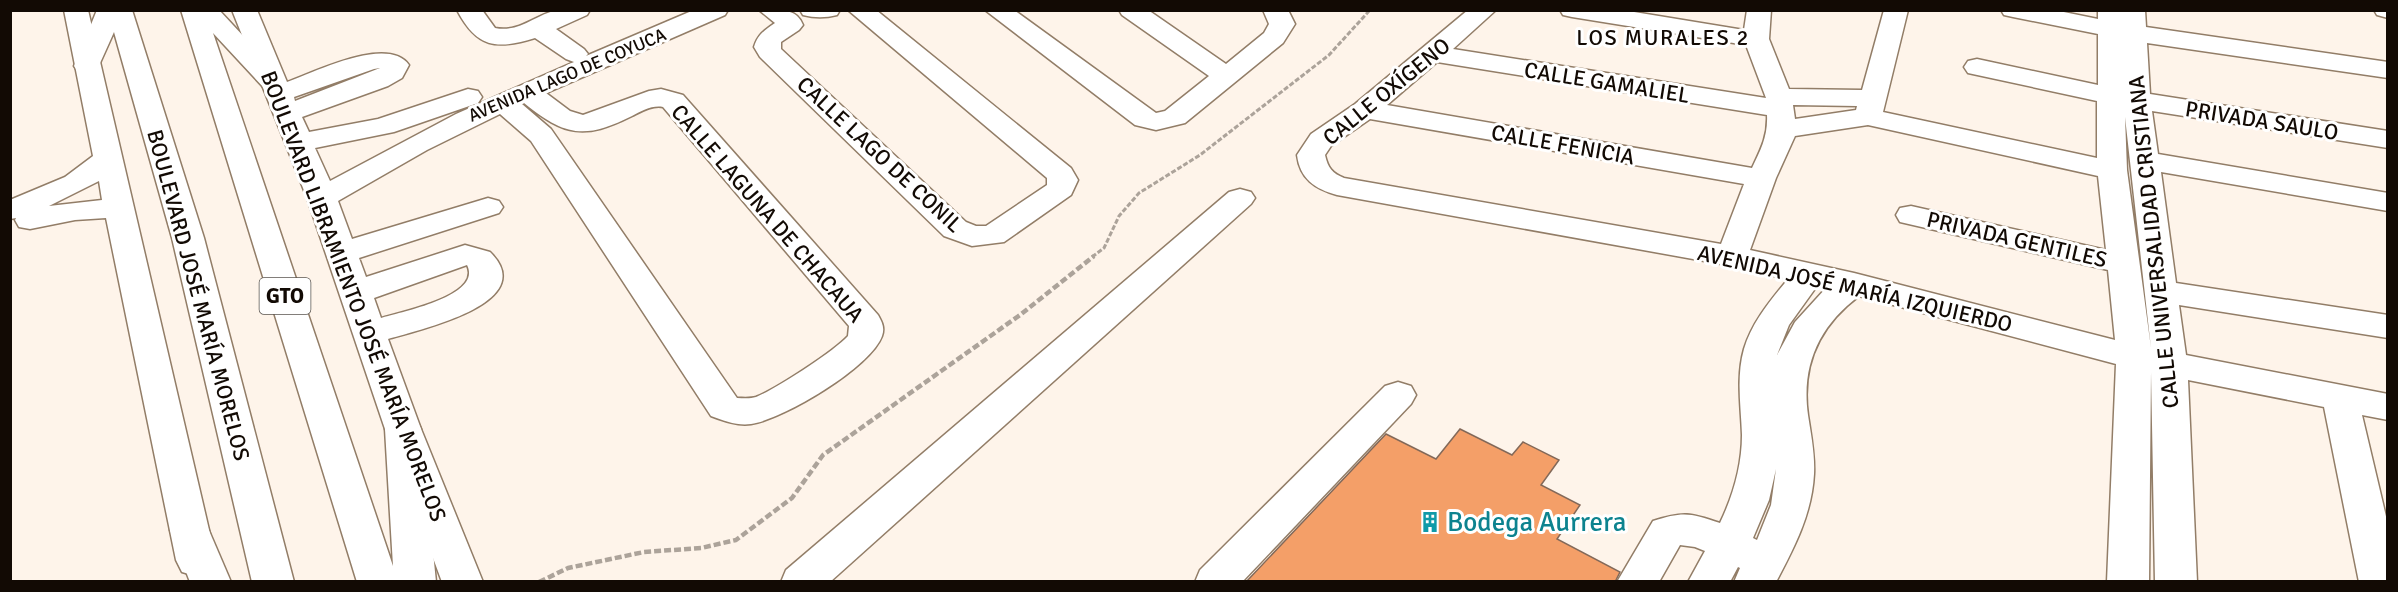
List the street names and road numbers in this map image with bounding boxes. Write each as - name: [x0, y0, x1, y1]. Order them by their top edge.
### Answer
- street label: AVENIDA LAGO DE COYUCA: [465, 23, 669, 127]
- street label: CALLE OXÍGENO: [1317, 32, 1455, 151]
- street label: CALLE GAMALIEL: [1522, 56, 1691, 109]
- street label: BOULEVARD LIBRAMIENTO JOSÉ MARÍA MORELOS: [255, 67, 452, 525]
- street label: CALLE LAGO DE CONIL: [791, 71, 968, 238]
- street label: CALLE UNIVERSALIDAD CRISTIANA: [2123, 74, 2184, 410]
- street label: PRIVADA SAULO: [2183, 95, 2340, 146]
- street label: CALLE LAGUNA DE CHACAUA: [666, 99, 870, 328]
- street label: CALLE FENICIA: [1489, 119, 1637, 170]
- street label: BOULEVARD JOSÉ MARÍA MORELOS: [141, 127, 256, 464]
- street label: PRIVADA GENTILES: [1924, 206, 2110, 273]
- street label: AVENIDA JOSÉ MARÍA IZQUIERDO: [1695, 239, 2015, 338]
- road number: GTO: [260, 278, 310, 314]

